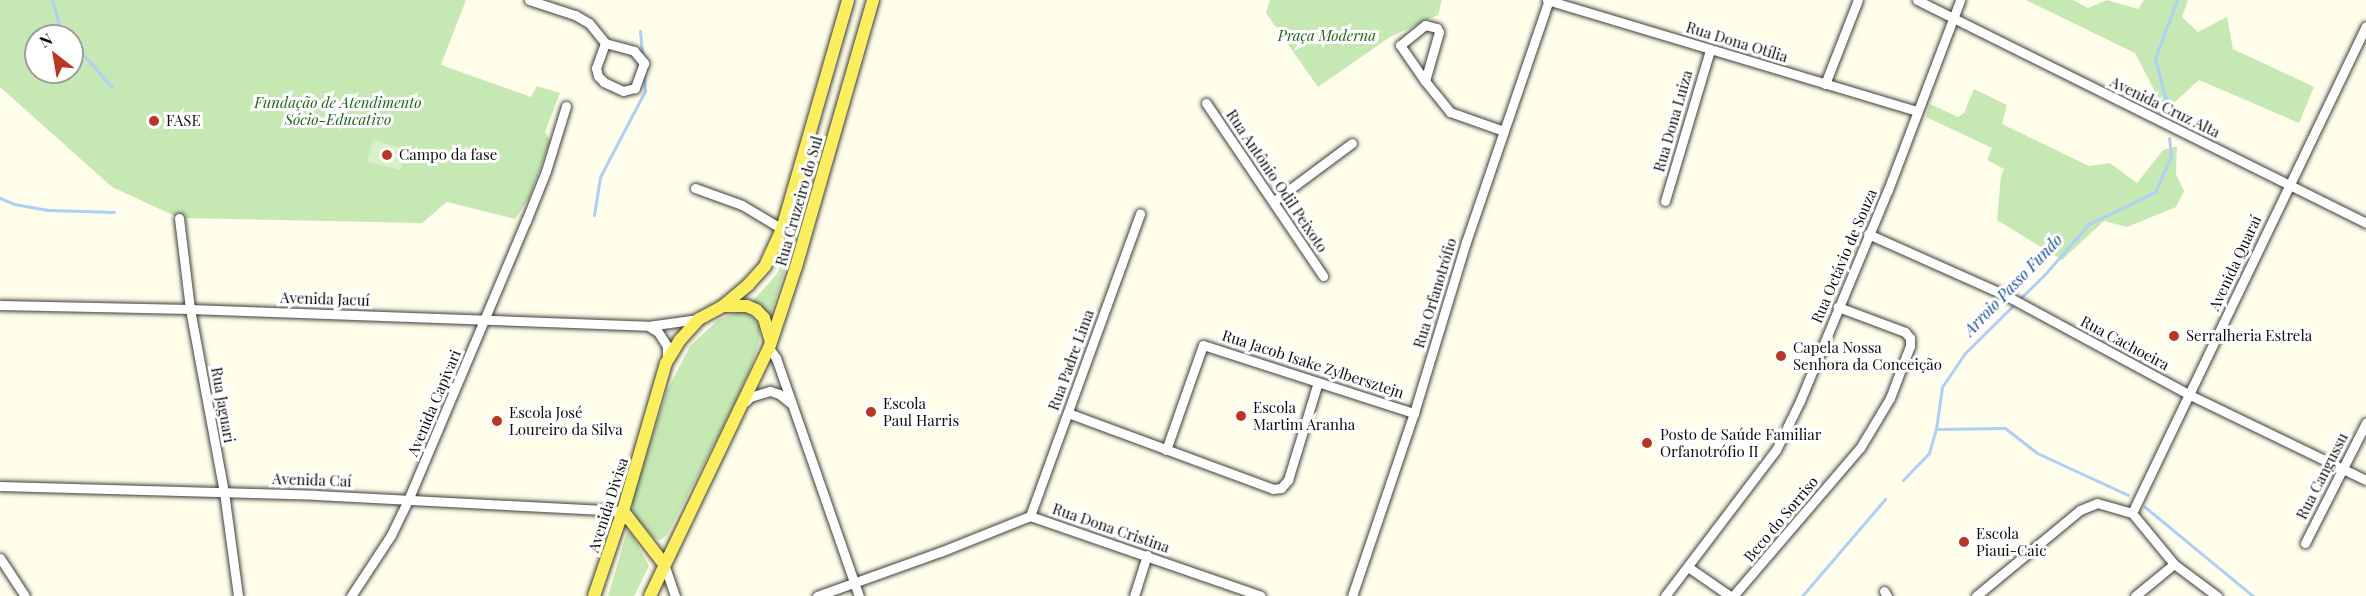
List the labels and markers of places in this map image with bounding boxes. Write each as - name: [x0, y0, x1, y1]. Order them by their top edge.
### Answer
- place label: FASE: [166, 112, 201, 130]
- marker: FASE: [147, 114, 161, 128]
- place label: Campo da fase: [399, 146, 497, 164]
- marker: Campo da fase: [380, 148, 394, 162]
- place label: Serralheria Estrela: [2186, 327, 2312, 345]
- marker: Serralheria Estrela: [2167, 329, 2181, 343]
- place label: Capela Nossa Senhora da Conceição: [1793, 338, 1942, 373]
- marker: Capela Nossa Senhora da Conceição: [1774, 349, 1788, 363]
- place label: Escola Paul Harris: [883, 394, 959, 429]
- place label: Escola Martim Aranha: [1253, 398, 1356, 433]
- place label: Escola José Loureiro da Silva: [509, 403, 623, 438]
- marker: Escola Paul Harris: [864, 405, 878, 419]
- marker: Escola Martim Aranha: [1234, 409, 1248, 423]
- marker: Escola José Loureiro da Silva: [490, 414, 504, 428]
- place label: Posto de Saúde Familiar Orfanotrófio II: [1660, 425, 1822, 460]
- marker: Posto de Saúde Familiar Orfanotrófio II: [1638, 434, 1656, 452]
- place label: Escola Piaui-Caic: [1976, 524, 2046, 559]
- marker: Escola Piaui-Caic: [1957, 535, 1971, 549]

